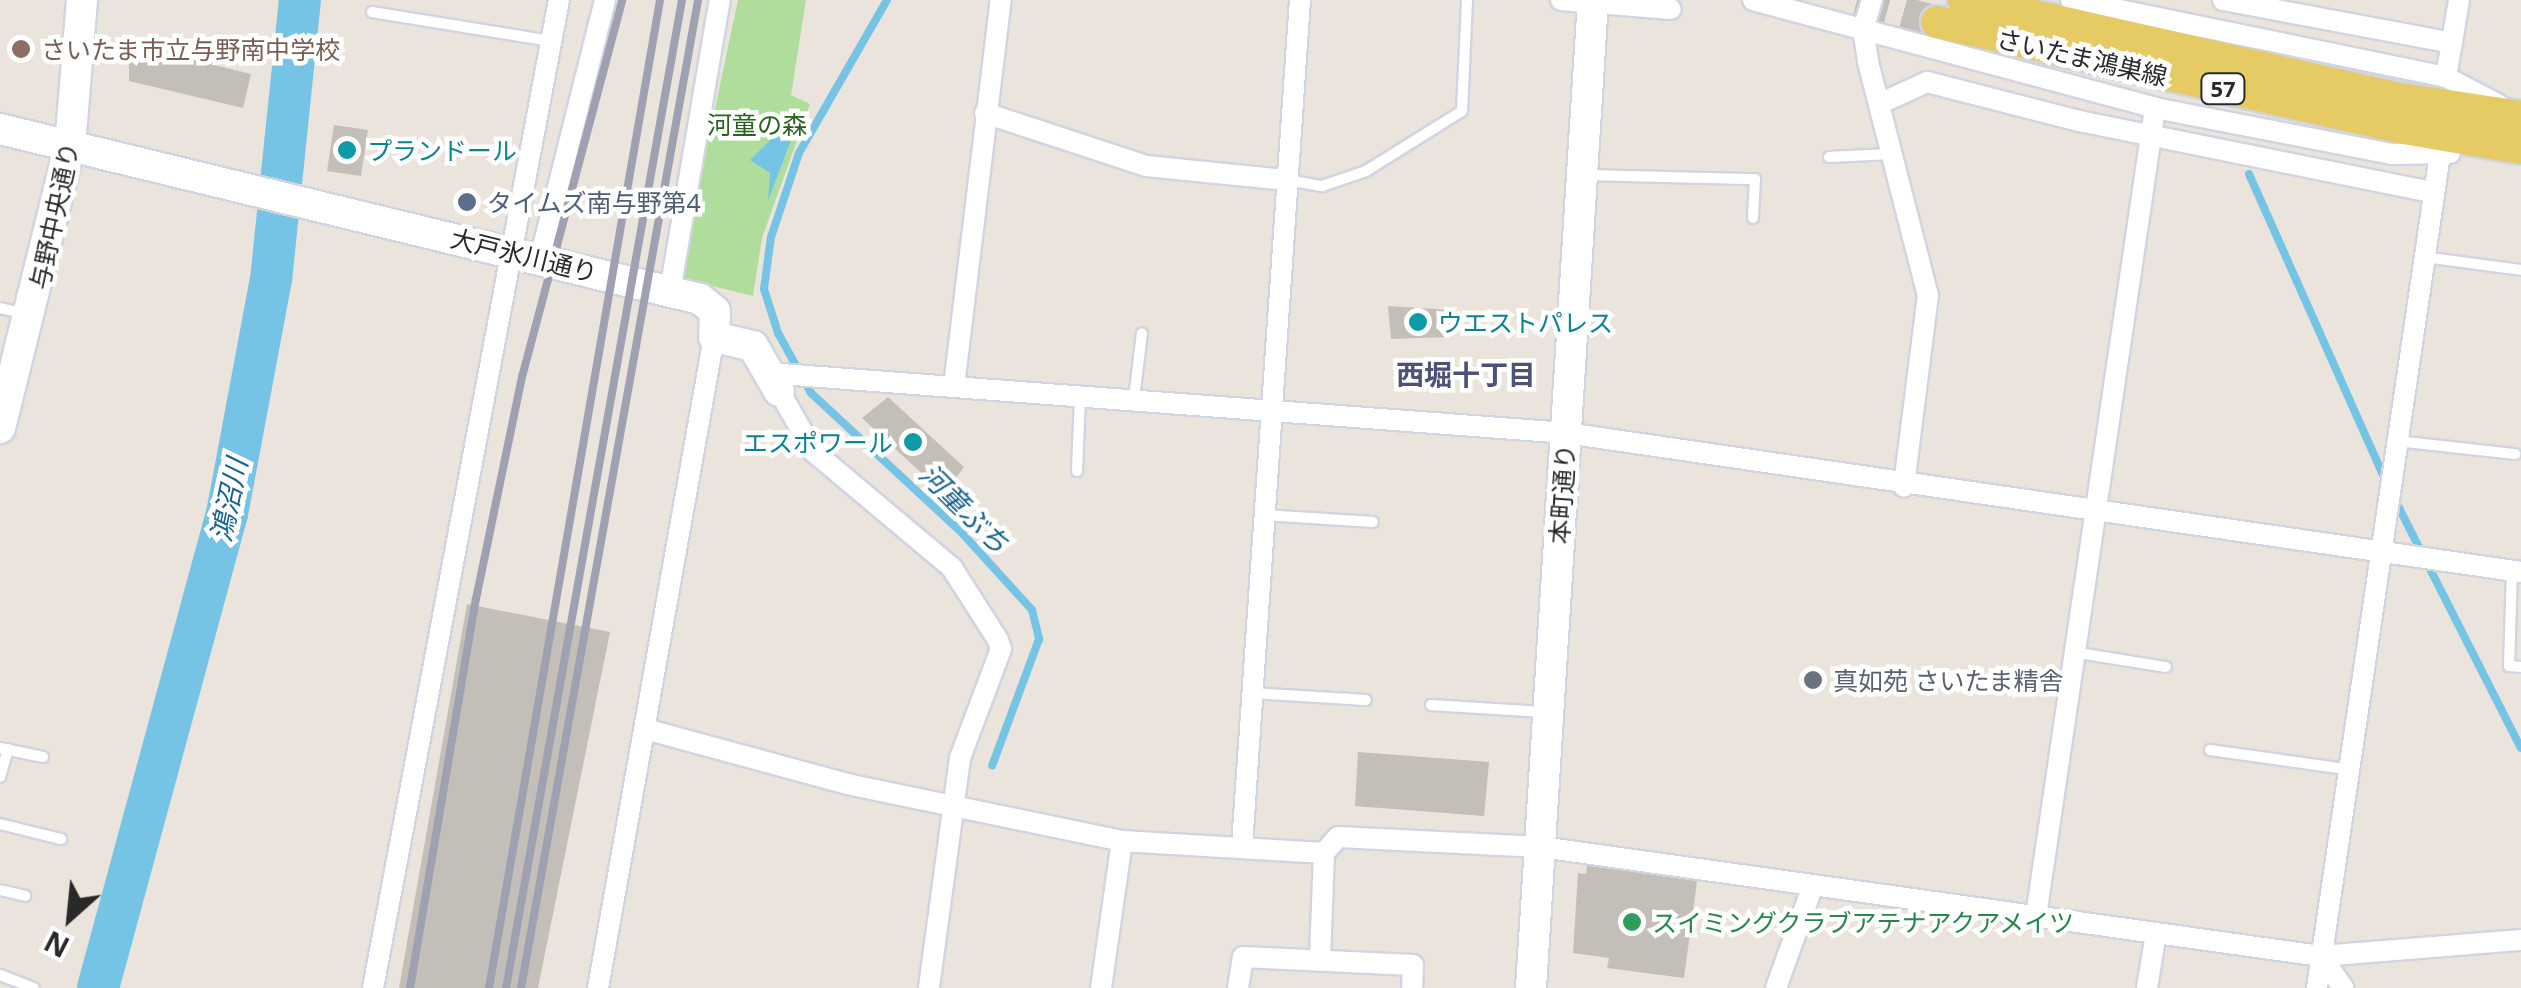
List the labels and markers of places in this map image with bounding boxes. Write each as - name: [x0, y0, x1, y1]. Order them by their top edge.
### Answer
- place label: さいたま市立与野南中学校: [41, 34, 341, 64]
- marker: さいたま市立与野南中学校: [10, 38, 32, 60]
- place label: プランドール: [367, 135, 517, 165]
- marker: プランドール: [336, 139, 358, 161]
- place label: タイムズ南与野第4: [487, 187, 701, 217]
- marker: タイムズ南与野第4: [456, 191, 478, 213]
- place label: ウエストパレス: [1438, 307, 1613, 337]
- marker: ウエストパレス: [1407, 311, 1429, 333]
- place label: エスポワール: [743, 427, 893, 457]
- marker: エスポワール: [902, 431, 924, 453]
- place label: 真如苑 さいたま精舎: [1833, 665, 2064, 695]
- marker: 真如苑 さいたま精舎: [1802, 669, 1824, 691]
- place label: スイミングクラブアテナアクアメイツ: [1652, 907, 2077, 937]
- marker: スイミングクラブアテナアクアメイツ: [1621, 911, 1643, 933]

